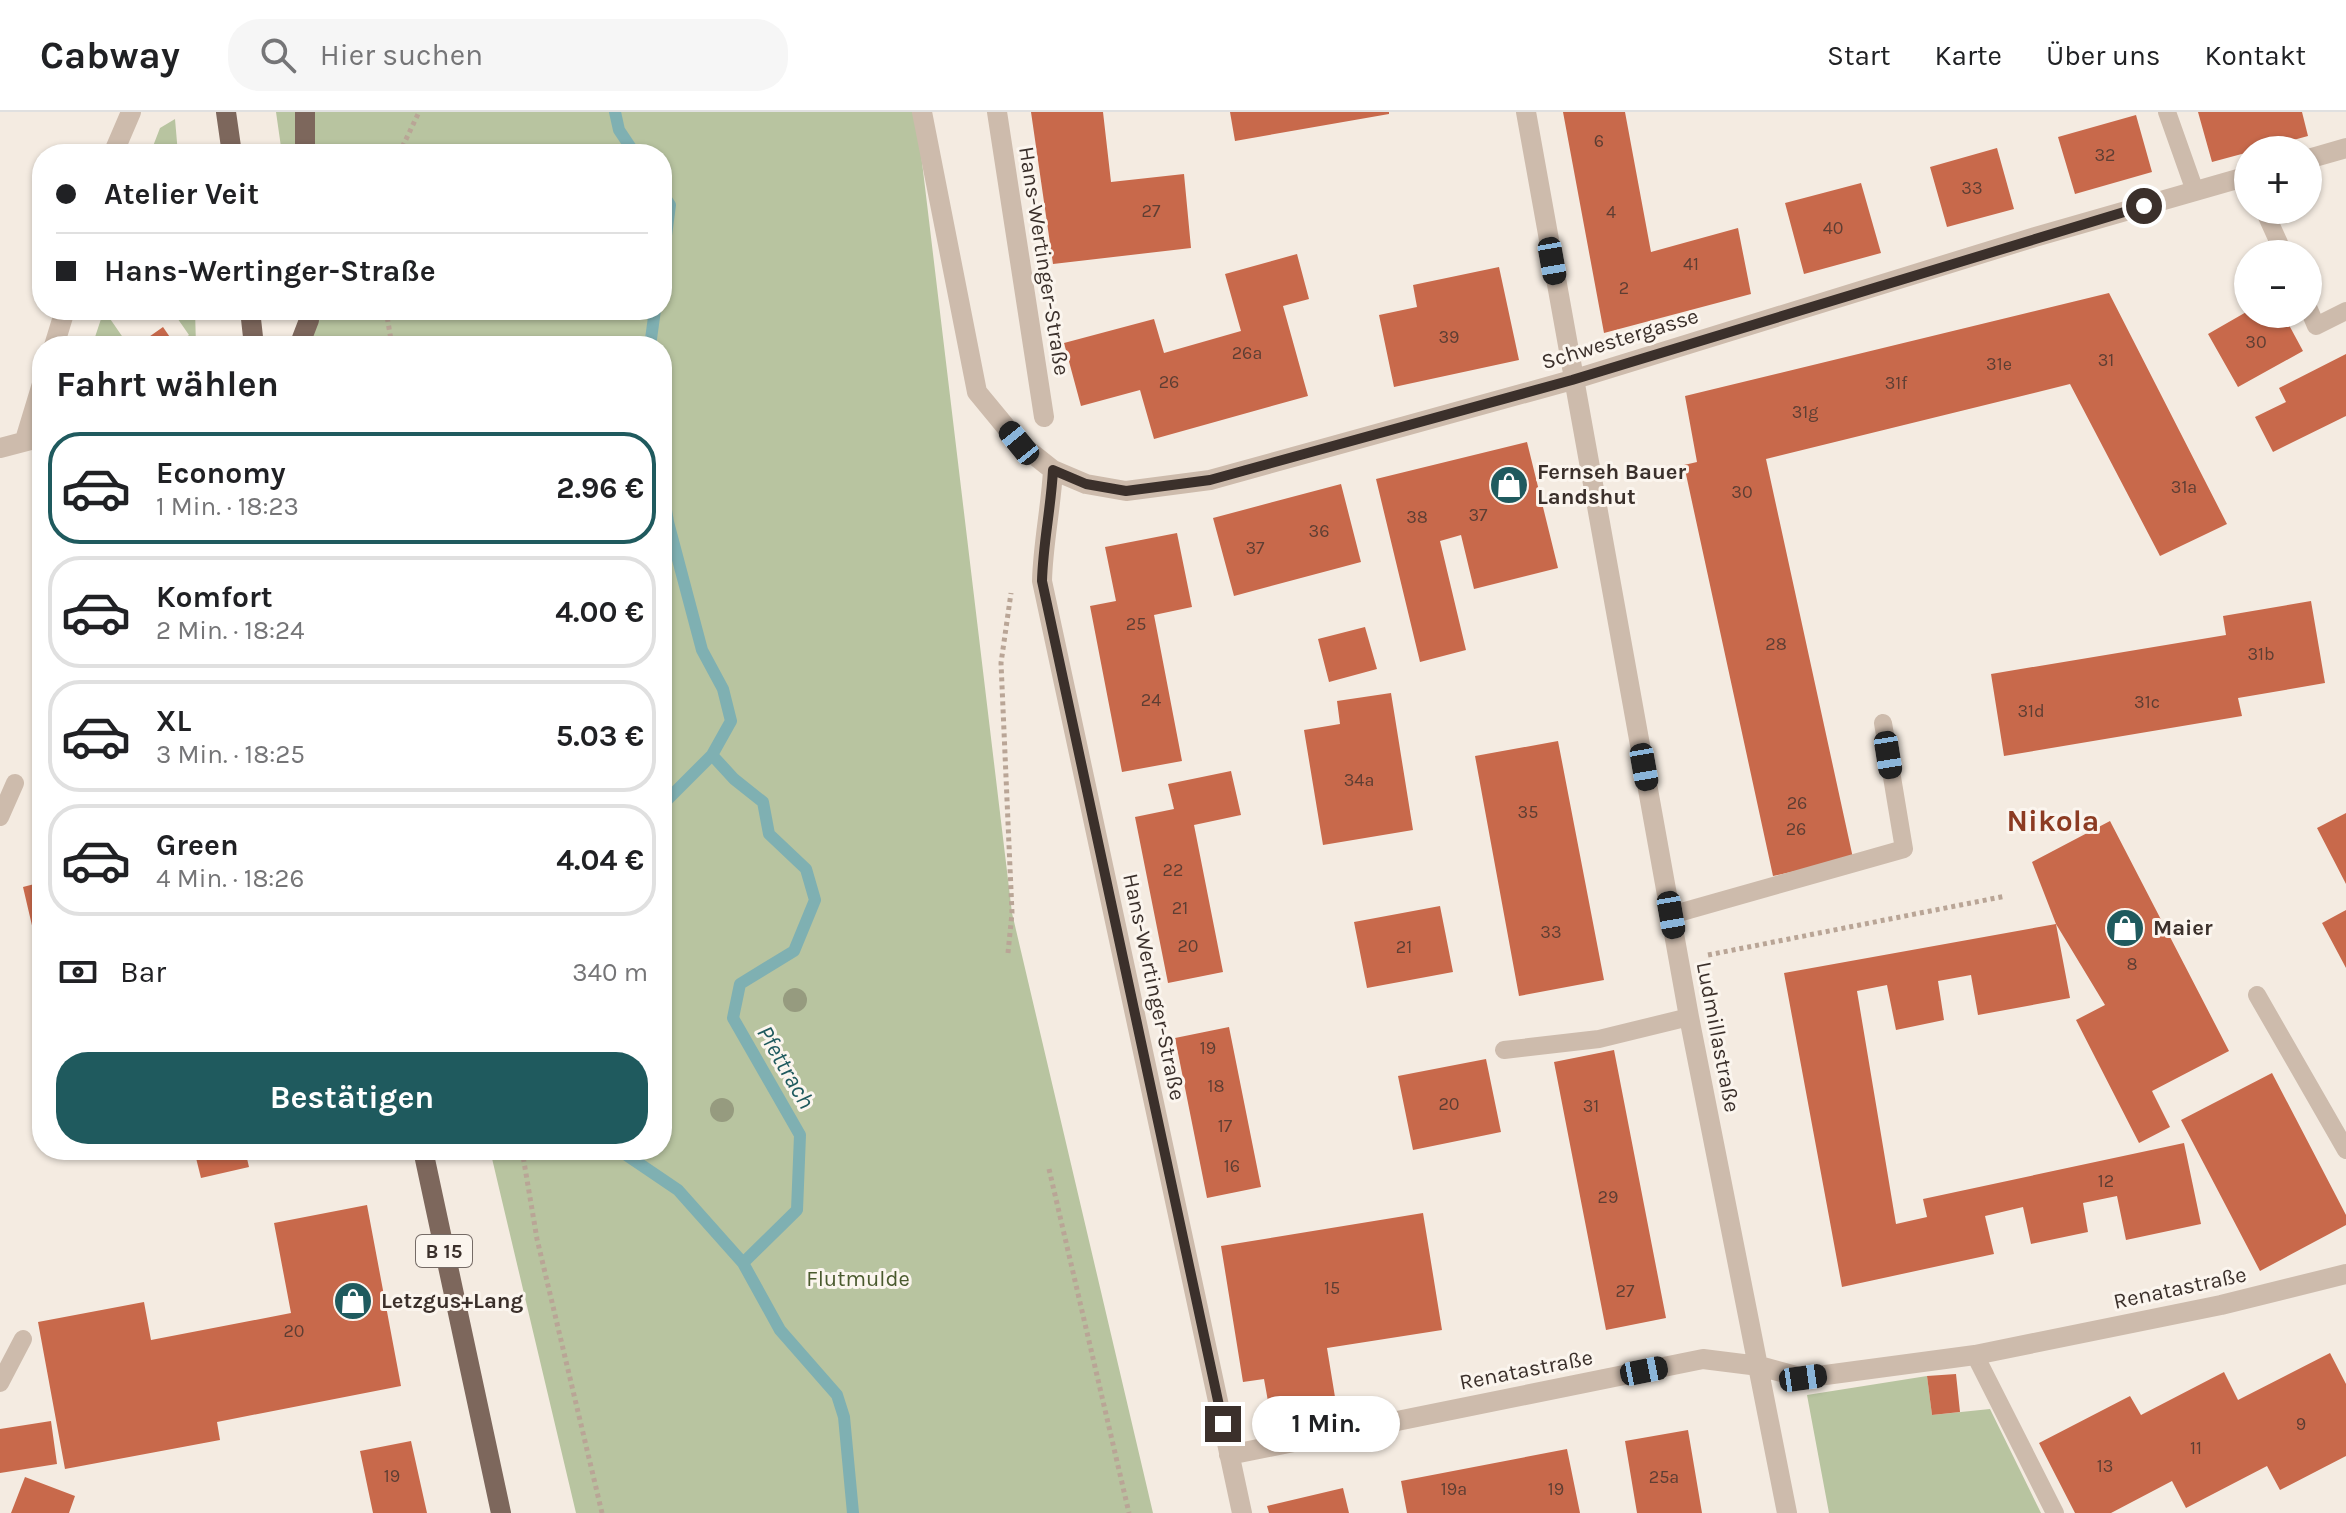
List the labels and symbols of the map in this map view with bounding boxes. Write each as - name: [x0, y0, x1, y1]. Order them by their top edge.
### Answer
- house number: 6: [1594, 130, 1604, 152]
- house number: 32: [2094, 144, 2116, 166]
- street label: Hans-Wertinger-Straße: [1013, 145, 1075, 377]
- house number: 33: [1961, 177, 1983, 199]
- route start: [2126, 188, 2162, 224]
- house number: 27: [1142, 200, 1161, 222]
- house number: 4: [1606, 201, 1616, 223]
- house number: 40: [1823, 217, 1843, 239]
- car: [1536, 235, 1568, 287]
- house number: 41: [1683, 253, 1699, 275]
- house number: 2: [1619, 277, 1629, 299]
- street label: Schwestergasse: [1538, 303, 1702, 375]
- house number: 39: [1438, 326, 1460, 348]
- house number: 30: [2245, 331, 2267, 353]
- house number: 26a: [1232, 342, 1262, 364]
- house number: 31: [2098, 349, 2114, 371]
- house number: 31e: [1986, 353, 2012, 375]
- house number: 26: [1159, 371, 1179, 393]
- house number: 31f: [1885, 372, 1908, 394]
- house number: 31g: [1792, 401, 1818, 423]
- car: [995, 417, 1043, 469]
- place label: Fernseh Bauer Landshut: [1537, 459, 1686, 510]
- shop icon: Fernseh Bauer Landshut: [1488, 464, 1530, 506]
- house number: 31a: [2171, 476, 2197, 498]
- house number: 30: [1731, 481, 1753, 503]
- house number: 37: [1468, 504, 1488, 526]
- house number: 38: [1406, 506, 1428, 528]
- house number: 36: [1309, 520, 1329, 542]
- house number: 37: [1245, 537, 1265, 559]
- house number: 25: [1126, 613, 1146, 635]
- house number: 28: [1765, 633, 1787, 655]
- house number: 31b: [2247, 643, 2275, 665]
- house number: 24: [1141, 689, 1161, 711]
- house number: 31c: [2134, 691, 2160, 713]
- house number: 31d: [2017, 700, 2045, 722]
- car: [1872, 729, 1904, 781]
- car: [1628, 741, 1660, 793]
- house number: 34a: [1344, 769, 1374, 791]
- house number: 26: [1787, 792, 1807, 814]
- house number: 35: [1518, 801, 1538, 823]
- district label: Nikola: [2007, 803, 2099, 839]
- house number: 26: [1786, 818, 1806, 840]
- house number: 22: [1163, 859, 1183, 881]
- street label: Hans-Wertinger-Straße: [1117, 871, 1191, 1103]
- car: [1655, 889, 1687, 941]
- house number: 21: [1172, 897, 1188, 919]
- shop icon: Maier: [2104, 907, 2146, 949]
- place label: Maier: [2153, 915, 2213, 941]
- house number: 33: [1540, 921, 1562, 943]
- house number: 20: [1177, 935, 1199, 957]
- house number: 21: [1396, 936, 1412, 958]
- house number: 8: [2126, 953, 2138, 975]
- street label: Ludmillastraße: [1691, 959, 1745, 1115]
- water label: Pfettrach: [751, 1020, 821, 1114]
- house number: 19: [1200, 1037, 1216, 1059]
- house number: 18: [1207, 1075, 1225, 1097]
- house number: 20: [1438, 1093, 1460, 1115]
- house number: 31: [1583, 1095, 1599, 1117]
- house number: 17: [1218, 1115, 1233, 1137]
- house number: 16: [1224, 1155, 1240, 1177]
- house number: 12: [2098, 1170, 2114, 1192]
- house number: 29: [1598, 1186, 1618, 1208]
- road number: B 15: [416, 1235, 472, 1267]
- street label: Renatastraße: [2111, 1261, 2249, 1315]
- park label: Flutmulde: [806, 1266, 910, 1292]
- house number: 15: [1324, 1277, 1340, 1299]
- shop icon: Letzgus+Lang: [332, 1280, 374, 1322]
- house number: 27: [1616, 1280, 1635, 1302]
- place label: Letzgus+Lang: [381, 1288, 524, 1314]
- house number: 20: [283, 1320, 305, 1342]
- street label: Renatastraße: [1457, 1344, 1595, 1396]
- car: [1618, 1355, 1670, 1387]
- car: [1778, 1363, 1828, 1393]
- callout: 1 Min.: [1251, 1396, 1399, 1452]
- route end: [1205, 1406, 1241, 1442]
- house number: 9: [2296, 1413, 2306, 1435]
- house number: 11: [2190, 1437, 2202, 1459]
- house number: 13: [2097, 1455, 2113, 1477]
- house number: 19: [384, 1465, 400, 1487]
- house number: 25a: [1649, 1466, 1679, 1488]
- house number: 19a: [1441, 1478, 1467, 1500]
- house number: 19: [1548, 1478, 1564, 1500]

